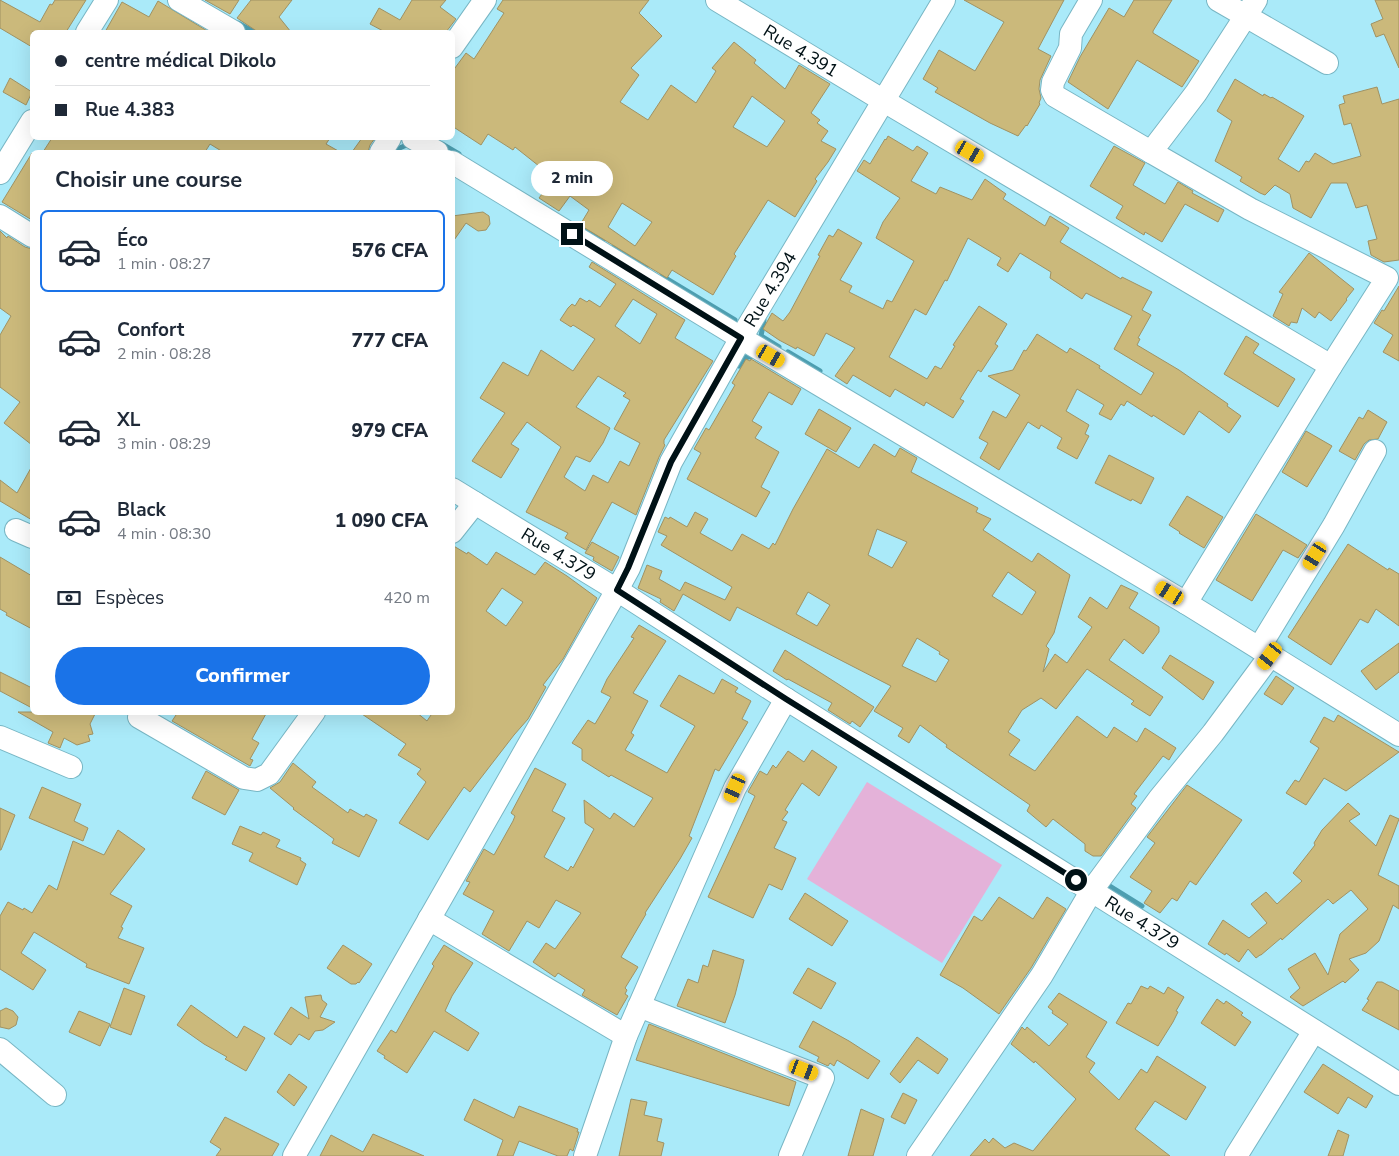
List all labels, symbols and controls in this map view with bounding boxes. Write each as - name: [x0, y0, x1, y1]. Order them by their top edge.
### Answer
- street label: Rue 4.391: [759, 19, 843, 83]
- text: centre médical Dikolo: [85, 48, 276, 74]
- text: Rue 4.383: [85, 97, 175, 123]
- car: [953, 138, 986, 166]
- callout: 2 min: [531, 162, 613, 196]
- text: Choisir une course: [55, 165, 242, 195]
- text: 2 min: [551, 167, 593, 189]
- route end: [561, 223, 583, 245]
- text: Éco: [117, 227, 148, 253]
- icon: car: [57, 229, 102, 274]
- text: 576 CFA: [351, 238, 428, 264]
- street label: Rue 4.394: [738, 247, 802, 331]
- text: 1 min · 08:27: [117, 253, 211, 275]
- text: Confort: [117, 317, 184, 343]
- icon: car: [57, 319, 102, 364]
- text: 777 CFA: [351, 328, 428, 354]
- car: [754, 342, 787, 370]
- text: 2 min · 08:28: [117, 343, 211, 365]
- text: XL: [117, 407, 140, 433]
- icon: car: [57, 409, 102, 454]
- text: 979 CFA: [351, 418, 428, 444]
- text: 3 min · 08:29: [117, 433, 211, 455]
- text: Black: [117, 497, 166, 523]
- icon: car: [57, 499, 102, 544]
- text: 1 090 CFA: [335, 508, 428, 534]
- street label: Rue 4.379: [517, 522, 601, 586]
- text: 4 min · 08:30: [117, 523, 211, 545]
- car: [1300, 539, 1329, 573]
- car: [1153, 579, 1186, 607]
- icon: cash: [55, 584, 83, 612]
- text: Espèces: [95, 585, 164, 611]
- text: 420 m: [383, 587, 430, 609]
- car: [1254, 640, 1285, 672]
- button: Confirmer: [55, 647, 430, 705]
- car: [722, 771, 747, 805]
- route start: [1065, 869, 1087, 891]
- street label: Rue 4.379: [1100, 890, 1184, 955]
- car: [787, 1058, 820, 1082]

